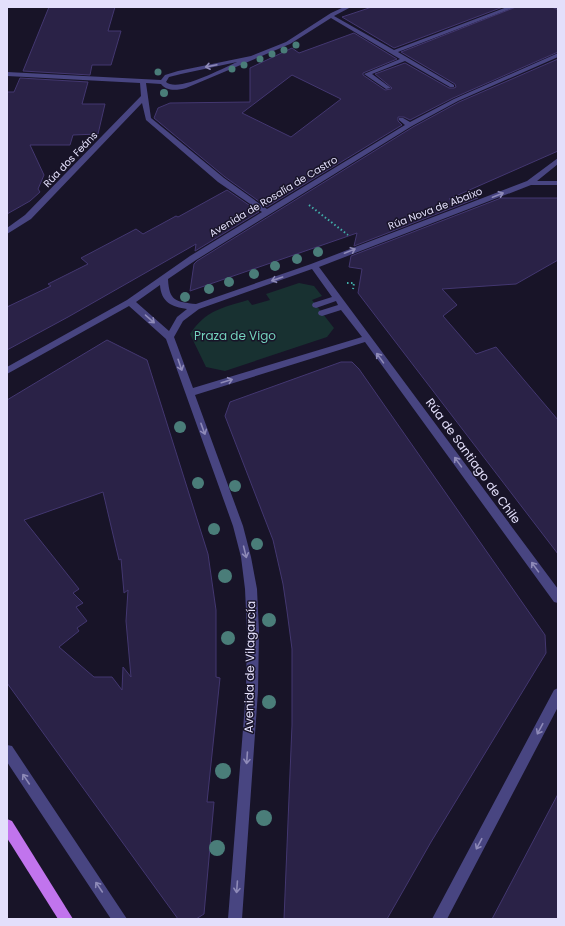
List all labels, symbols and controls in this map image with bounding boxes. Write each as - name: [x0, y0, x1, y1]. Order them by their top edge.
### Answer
- one-way arrow: [205, 62, 218, 70]
- street label: Rúa dos Feáns: [40, 128, 101, 191]
- street label: Avenida de Rosalía de Castro: [206, 152, 340, 241]
- street label: Rúa Nova de Abaixo: [386, 184, 485, 233]
- one-way arrow: [491, 190, 503, 198]
- one-way arrow: [344, 247, 356, 255]
- one-way arrow: [271, 276, 284, 283]
- one-way arrow: [145, 315, 155, 324]
- park label: Praza de Vigo: [194, 327, 276, 344]
- one-way arrow: [376, 352, 385, 363]
- one-way arrow: [177, 358, 184, 371]
- one-way arrow: [220, 377, 233, 384]
- street label: Rúa de Santiago de Chile: [422, 394, 525, 527]
- one-way arrow: [200, 423, 207, 436]
- one-way arrow: [453, 457, 462, 468]
- one-way arrow: [241, 546, 249, 559]
- one-way arrow: [531, 562, 539, 573]
- street label: Avenida de Vilagarcía: [240, 601, 259, 733]
- one-way arrow: [536, 723, 543, 735]
- one-way arrow: [243, 751, 250, 764]
- one-way arrow: [22, 774, 30, 785]
- one-way arrow: [475, 838, 482, 850]
- one-way arrow: [234, 880, 241, 893]
- one-way arrow: [94, 881, 103, 892]

